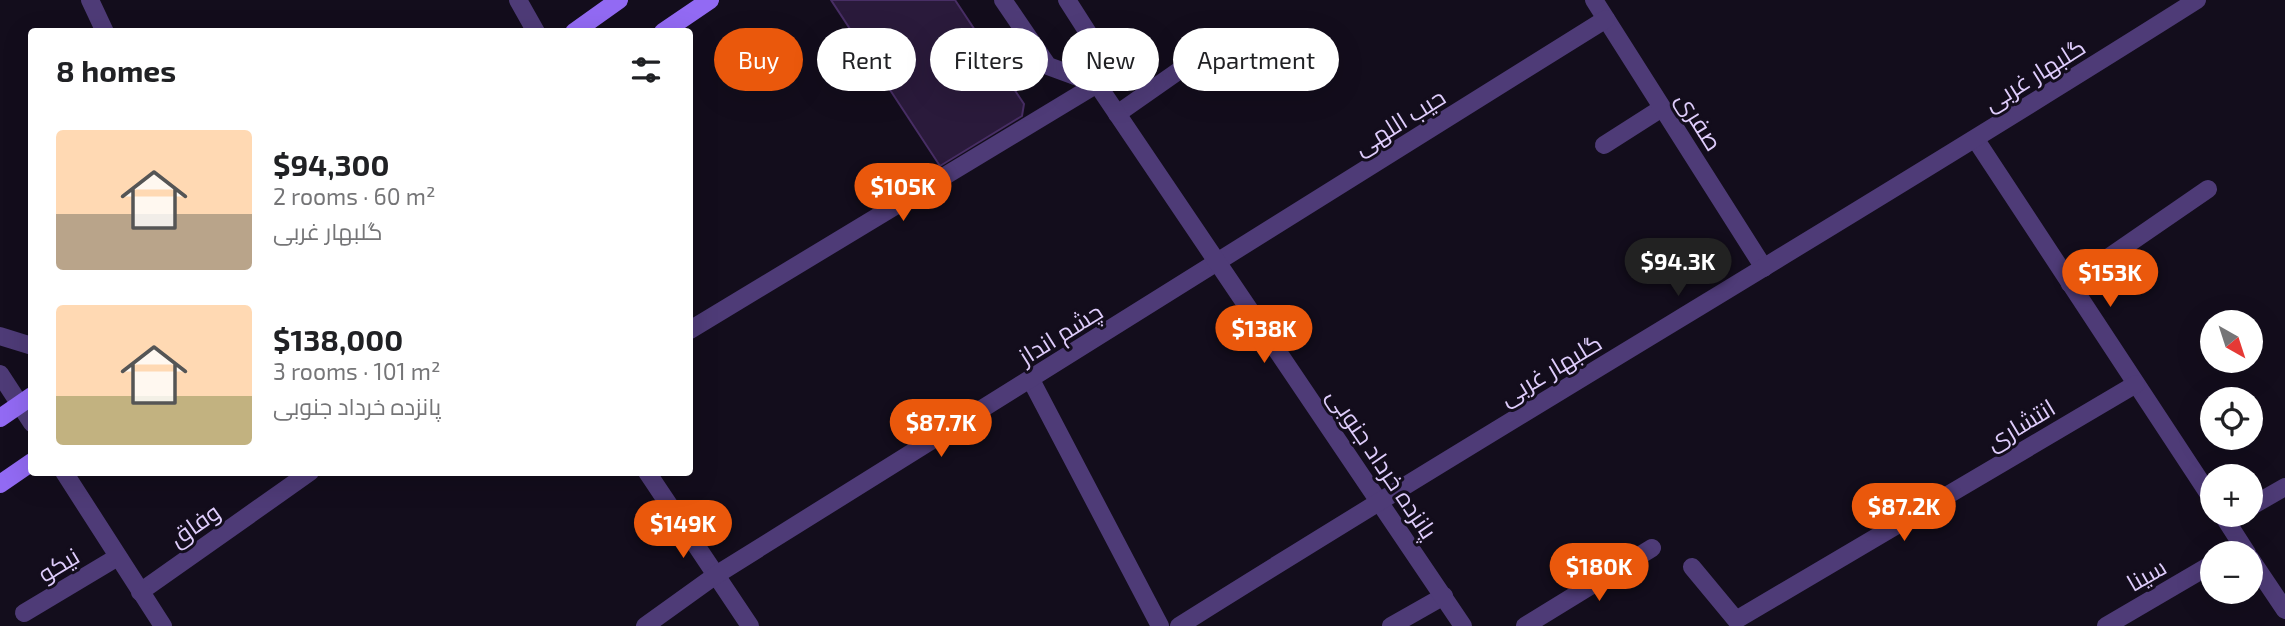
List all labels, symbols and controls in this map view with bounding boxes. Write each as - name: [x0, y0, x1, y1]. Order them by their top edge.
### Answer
- chip: Buy: [714, 28, 803, 91]
- chip: Rent: [817, 28, 916, 91]
- chip: Filters: [930, 28, 1048, 91]
- chip: New: [1062, 28, 1159, 91]
- chip: Apartment: [1173, 28, 1339, 91]
- street label: گلبهار غربی: [1978, 31, 2091, 117]
- icon: filters: [627, 51, 665, 89]
- text: 8 homes: [56, 52, 176, 88]
- street label: حیب اللهی: [1348, 81, 1451, 161]
- street label: صفری: [1670, 86, 1729, 156]
- text: $94,300: [273, 146, 389, 182]
- icon: home: [112, 158, 196, 242]
- pin: $105K: [854, 164, 952, 223]
- text: $105K: [870, 172, 936, 200]
- text: 2 rooms · 60 m²: [273, 182, 435, 210]
- text: گلبهار غربی: [273, 217, 382, 245]
- pin: $94.3K: [1621, 238, 1735, 298]
- text: $94.3K: [1641, 247, 1715, 275]
- pin: $153K: [2061, 250, 2159, 309]
- text: $153K: [2078, 258, 2142, 286]
- street label: چشم انداز: [1011, 296, 1109, 374]
- pin: $138K: [1215, 306, 1313, 365]
- north arrow: [2200, 310, 2263, 373]
- map controls: [2200, 310, 2263, 604]
- text: $138K: [1231, 314, 1297, 342]
- text: $138,000: [273, 321, 403, 357]
- street label: گلبهار غربی: [1494, 327, 1607, 412]
- icon: home: [112, 333, 196, 417]
- text: 3 rooms · 101 m²: [273, 357, 440, 385]
- street label: پانزده خرداد جنوبی: [1319, 382, 1444, 546]
- button: locate: [2200, 387, 2263, 450]
- text: پانزده خرداد جنوبی: [273, 392, 441, 420]
- street label: انتشاری: [1980, 392, 2060, 457]
- pin: $87.7K: [884, 400, 998, 459]
- text: $87.7K: [906, 408, 976, 436]
- button: +: [2200, 464, 2263, 527]
- pin: $87.2K: [1847, 484, 1961, 543]
- text: $87.2K: [1868, 492, 1940, 520]
- street label: وفاق: [163, 496, 226, 553]
- pin: $149K: [634, 500, 732, 560]
- text: $149K: [650, 509, 716, 537]
- street label: نیکو: [32, 540, 84, 588]
- button: −: [2200, 541, 2263, 604]
- pin: $180K: [1550, 544, 1648, 603]
- street label: سینا: [2121, 551, 2171, 597]
- text: $180K: [1566, 552, 1632, 580]

